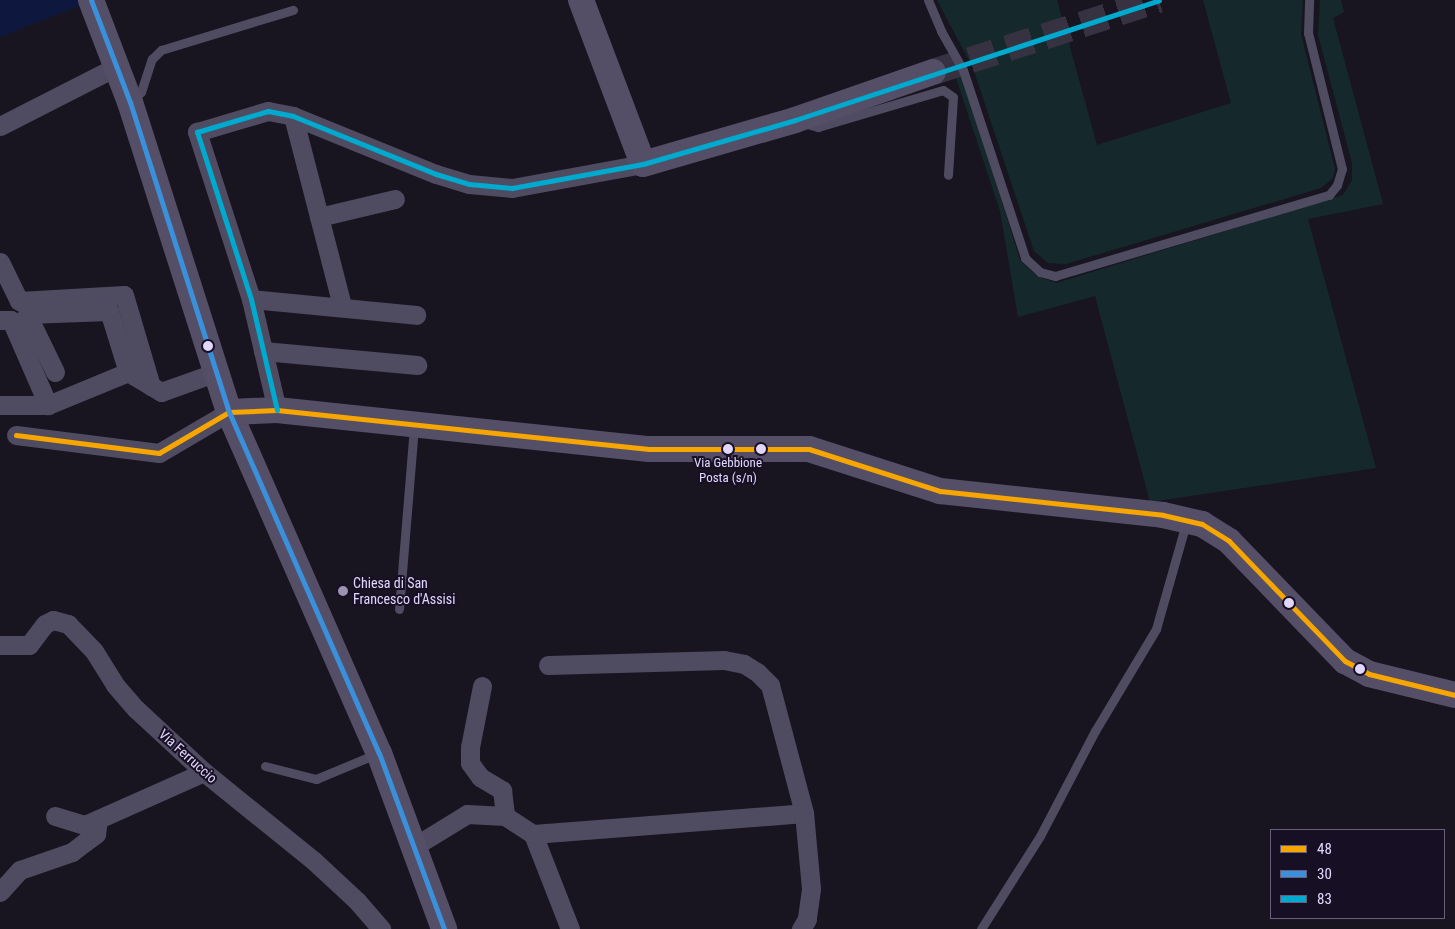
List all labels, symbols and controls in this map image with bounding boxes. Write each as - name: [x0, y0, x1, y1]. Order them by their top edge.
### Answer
- unlabelled marker: [203, 341, 213, 351]
- marker: Via Gebbione Posta (s/n): [723, 444, 733, 454]
- unlabelled marker: [756, 444, 766, 454]
- place label: Via Gebbione Posta (s/n): [694, 456, 762, 487]
- place label: Chiesa di San Francesco d'Assisi: [353, 575, 455, 608]
- marker: Chiesa di San Francesco d'Assisi: [337, 585, 349, 597]
- unlabelled marker: [1284, 598, 1294, 608]
- unlabelled marker: [1355, 664, 1365, 674]
- street label: Via Ferruccio: [155, 725, 221, 787]
- legend: [1270, 829, 1445, 919]
- text: 48: [1317, 840, 1332, 858]
- text: 30: [1317, 865, 1332, 883]
- text: 83: [1317, 890, 1332, 908]

